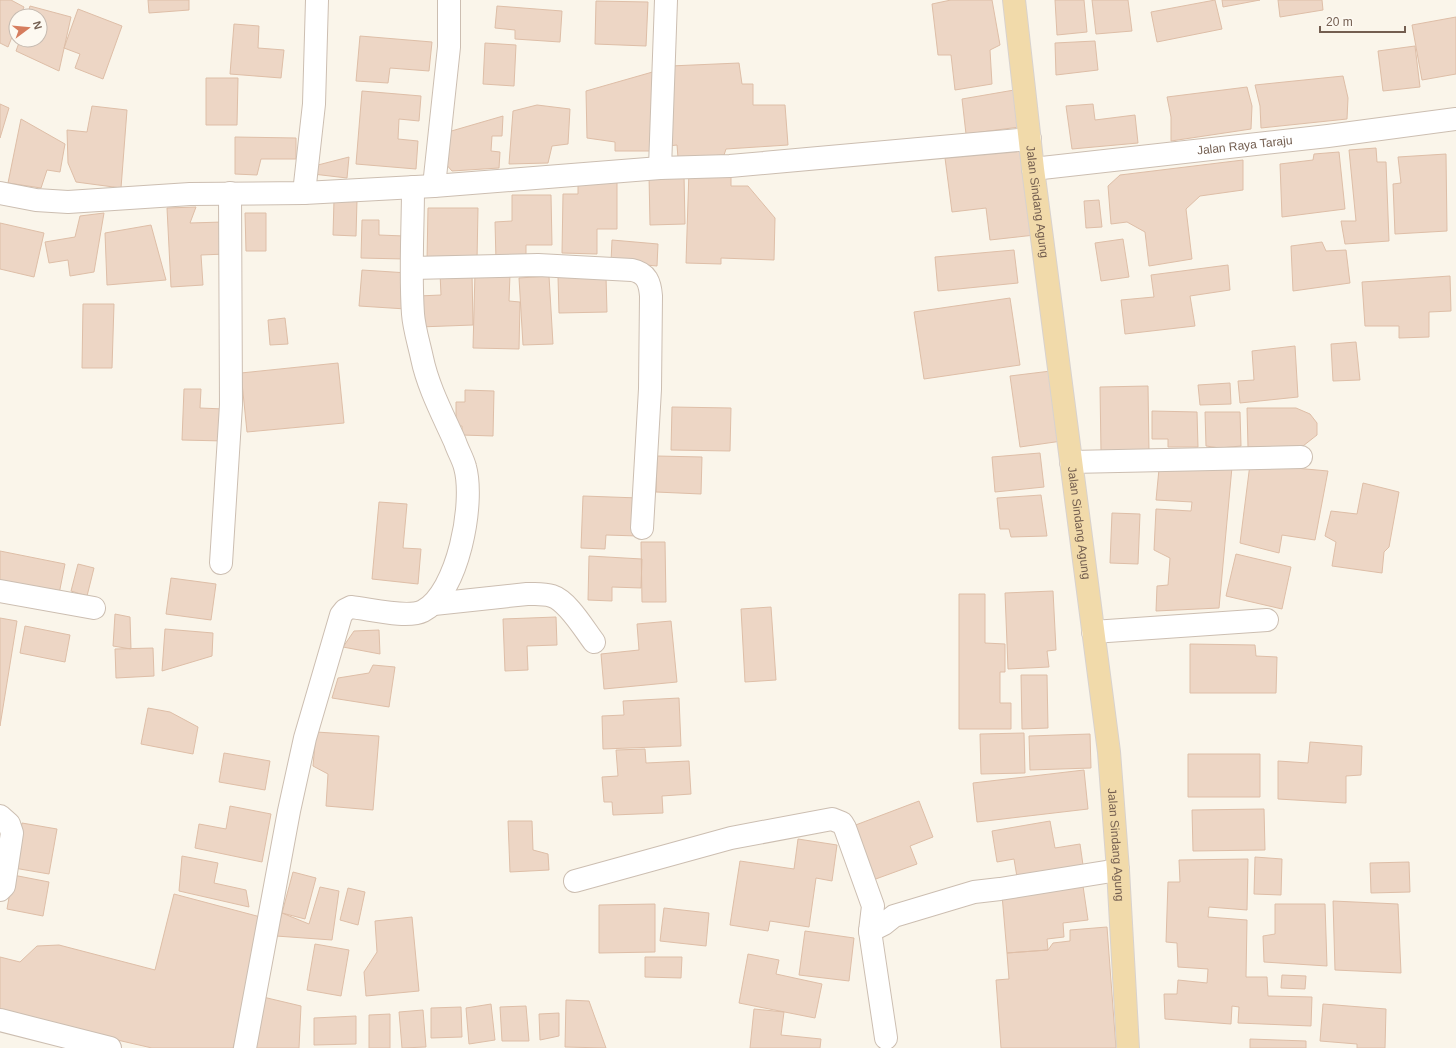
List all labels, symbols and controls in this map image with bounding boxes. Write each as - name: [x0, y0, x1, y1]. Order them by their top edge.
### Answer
- north arrow: [8, 8, 48, 48]
- scale bar: [1320, 8, 1405, 34]
- text: 20 m: [1326, 15, 1353, 29]
- text: N: [31, 20, 44, 31]
- street label: Jalan Raya Taraju: [1196, 133, 1293, 158]
- street label: Jalan Sindang Agung: [1023, 144, 1052, 259]
- street label: Jalan Sindang Agung: [1065, 466, 1093, 580]
- street label: Jalan Sindang Agung: [1105, 788, 1127, 902]

